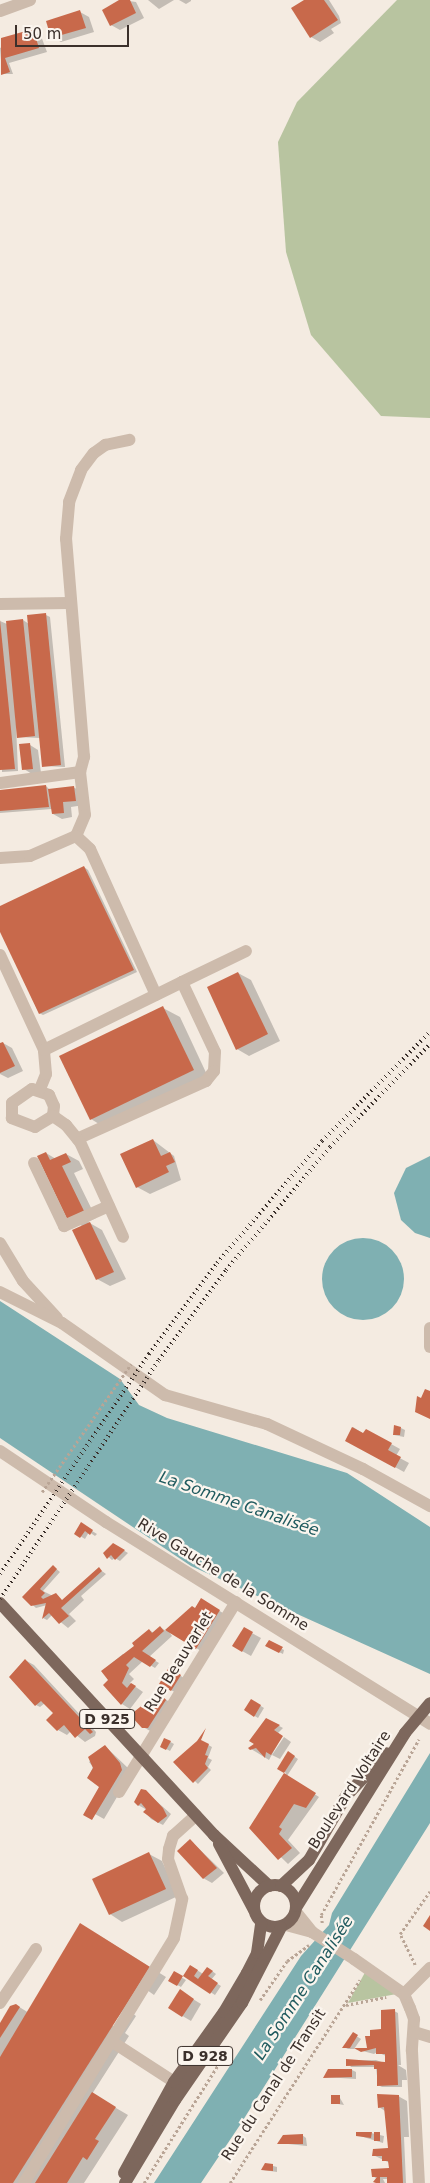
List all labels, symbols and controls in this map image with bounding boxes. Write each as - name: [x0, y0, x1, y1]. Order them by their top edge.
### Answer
- scale bar: [18, 15, 131, 47]
- text: 50 m: [23, 25, 61, 43]
- water label: La Somme Canalisée: [157, 1468, 321, 1540]
- street label: Rive Gauche de la Somme: [134, 1515, 312, 1635]
- street label: Rue Beauvarlet: [141, 1608, 217, 1716]
- road number: D 925: [78, 1708, 136, 1730]
- street label: Boulevard Voltaire: [305, 1727, 395, 1853]
- water label: La Somme Canalisée: [250, 1912, 358, 2064]
- street label: Rue du Canal de Transit: [218, 2006, 330, 2164]
- road number: D 928: [176, 2044, 234, 2068]

